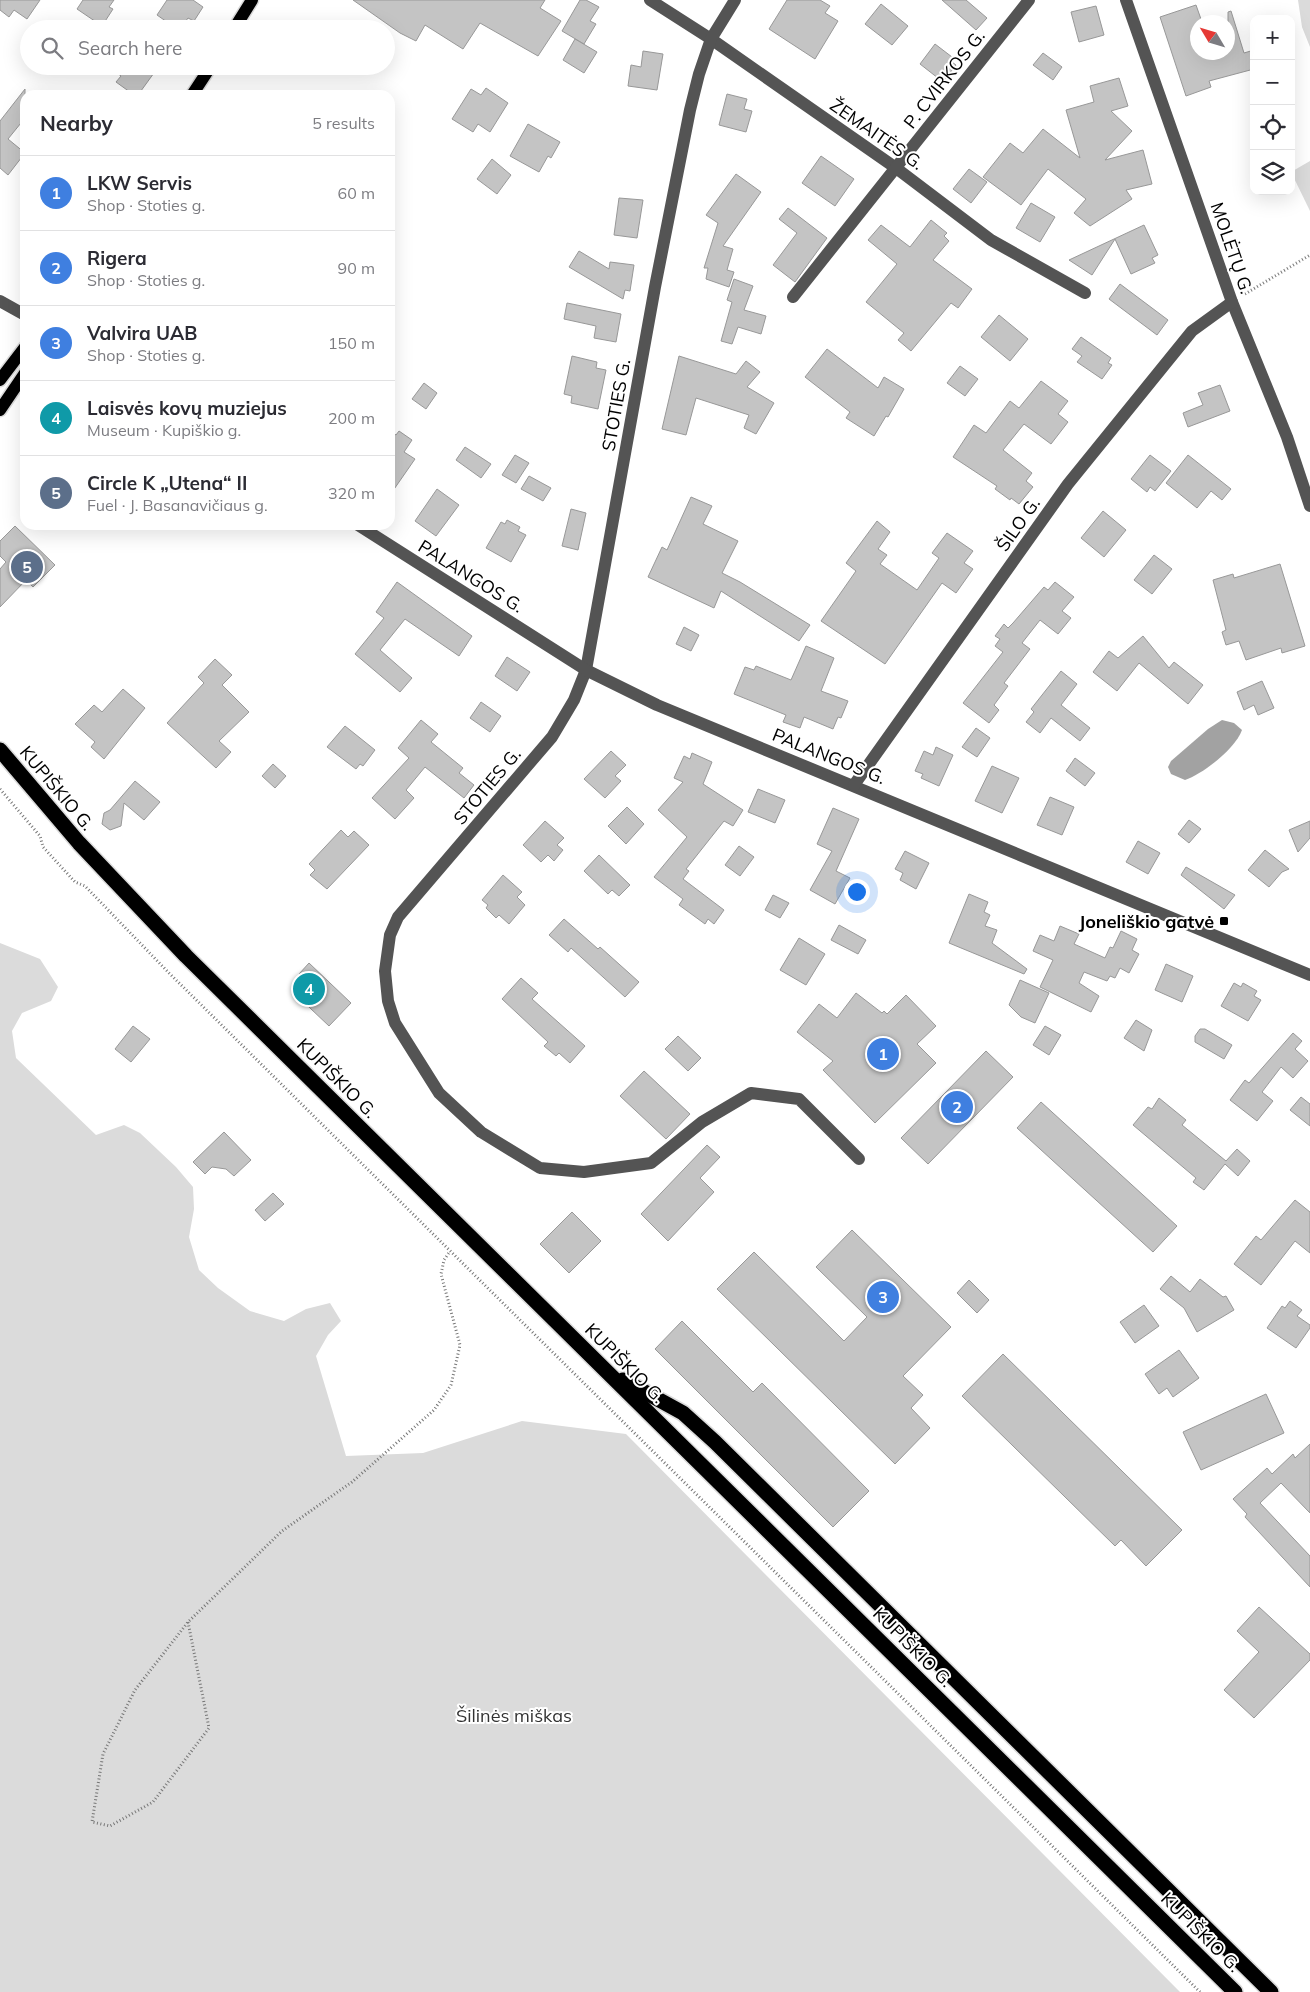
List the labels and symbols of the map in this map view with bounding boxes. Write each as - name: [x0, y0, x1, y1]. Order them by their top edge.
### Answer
- north arrow: [1190, 15, 1235, 60]
- street label: P. CVIRKOS G.: [898, 25, 990, 133]
- street label: ŽEMAITĖS G.: [826, 93, 928, 175]
- street label: MOLĖTŲ G.: [1206, 199, 1258, 297]
- street label: STOTIES G.: [597, 357, 635, 453]
- street label: ŠILO G.: [991, 492, 1045, 556]
- street label: PALANGOS G.: [414, 534, 528, 618]
- pin: 5: [11, 548, 43, 586]
- street label: PALANGOS G.: [769, 723, 889, 789]
- street label: KUPIŠKIO G.: [15, 741, 99, 835]
- street label: STOTIES G.: [448, 743, 526, 829]
- your location: [844, 879, 870, 905]
- place label: Joneliškio gatvė: [1079, 910, 1214, 933]
- marker: Joneliškio gatvė: [1218, 915, 1230, 927]
- pin: 4: [293, 970, 325, 1008]
- street label: KUPIŠKIO G.: [292, 1033, 382, 1123]
- pin: 1: [867, 1035, 899, 1073]
- pin: 2: [941, 1088, 973, 1126]
- pin: 3: [867, 1278, 899, 1316]
- street label: KUPIŠKIO G.: [580, 1318, 670, 1408]
- street label: KUPIŠKIO G.: [868, 1602, 958, 1692]
- park label: Šilinės miškas: [456, 1704, 572, 1727]
- street label: KUPIŠKIO G.: [1156, 1887, 1246, 1977]

